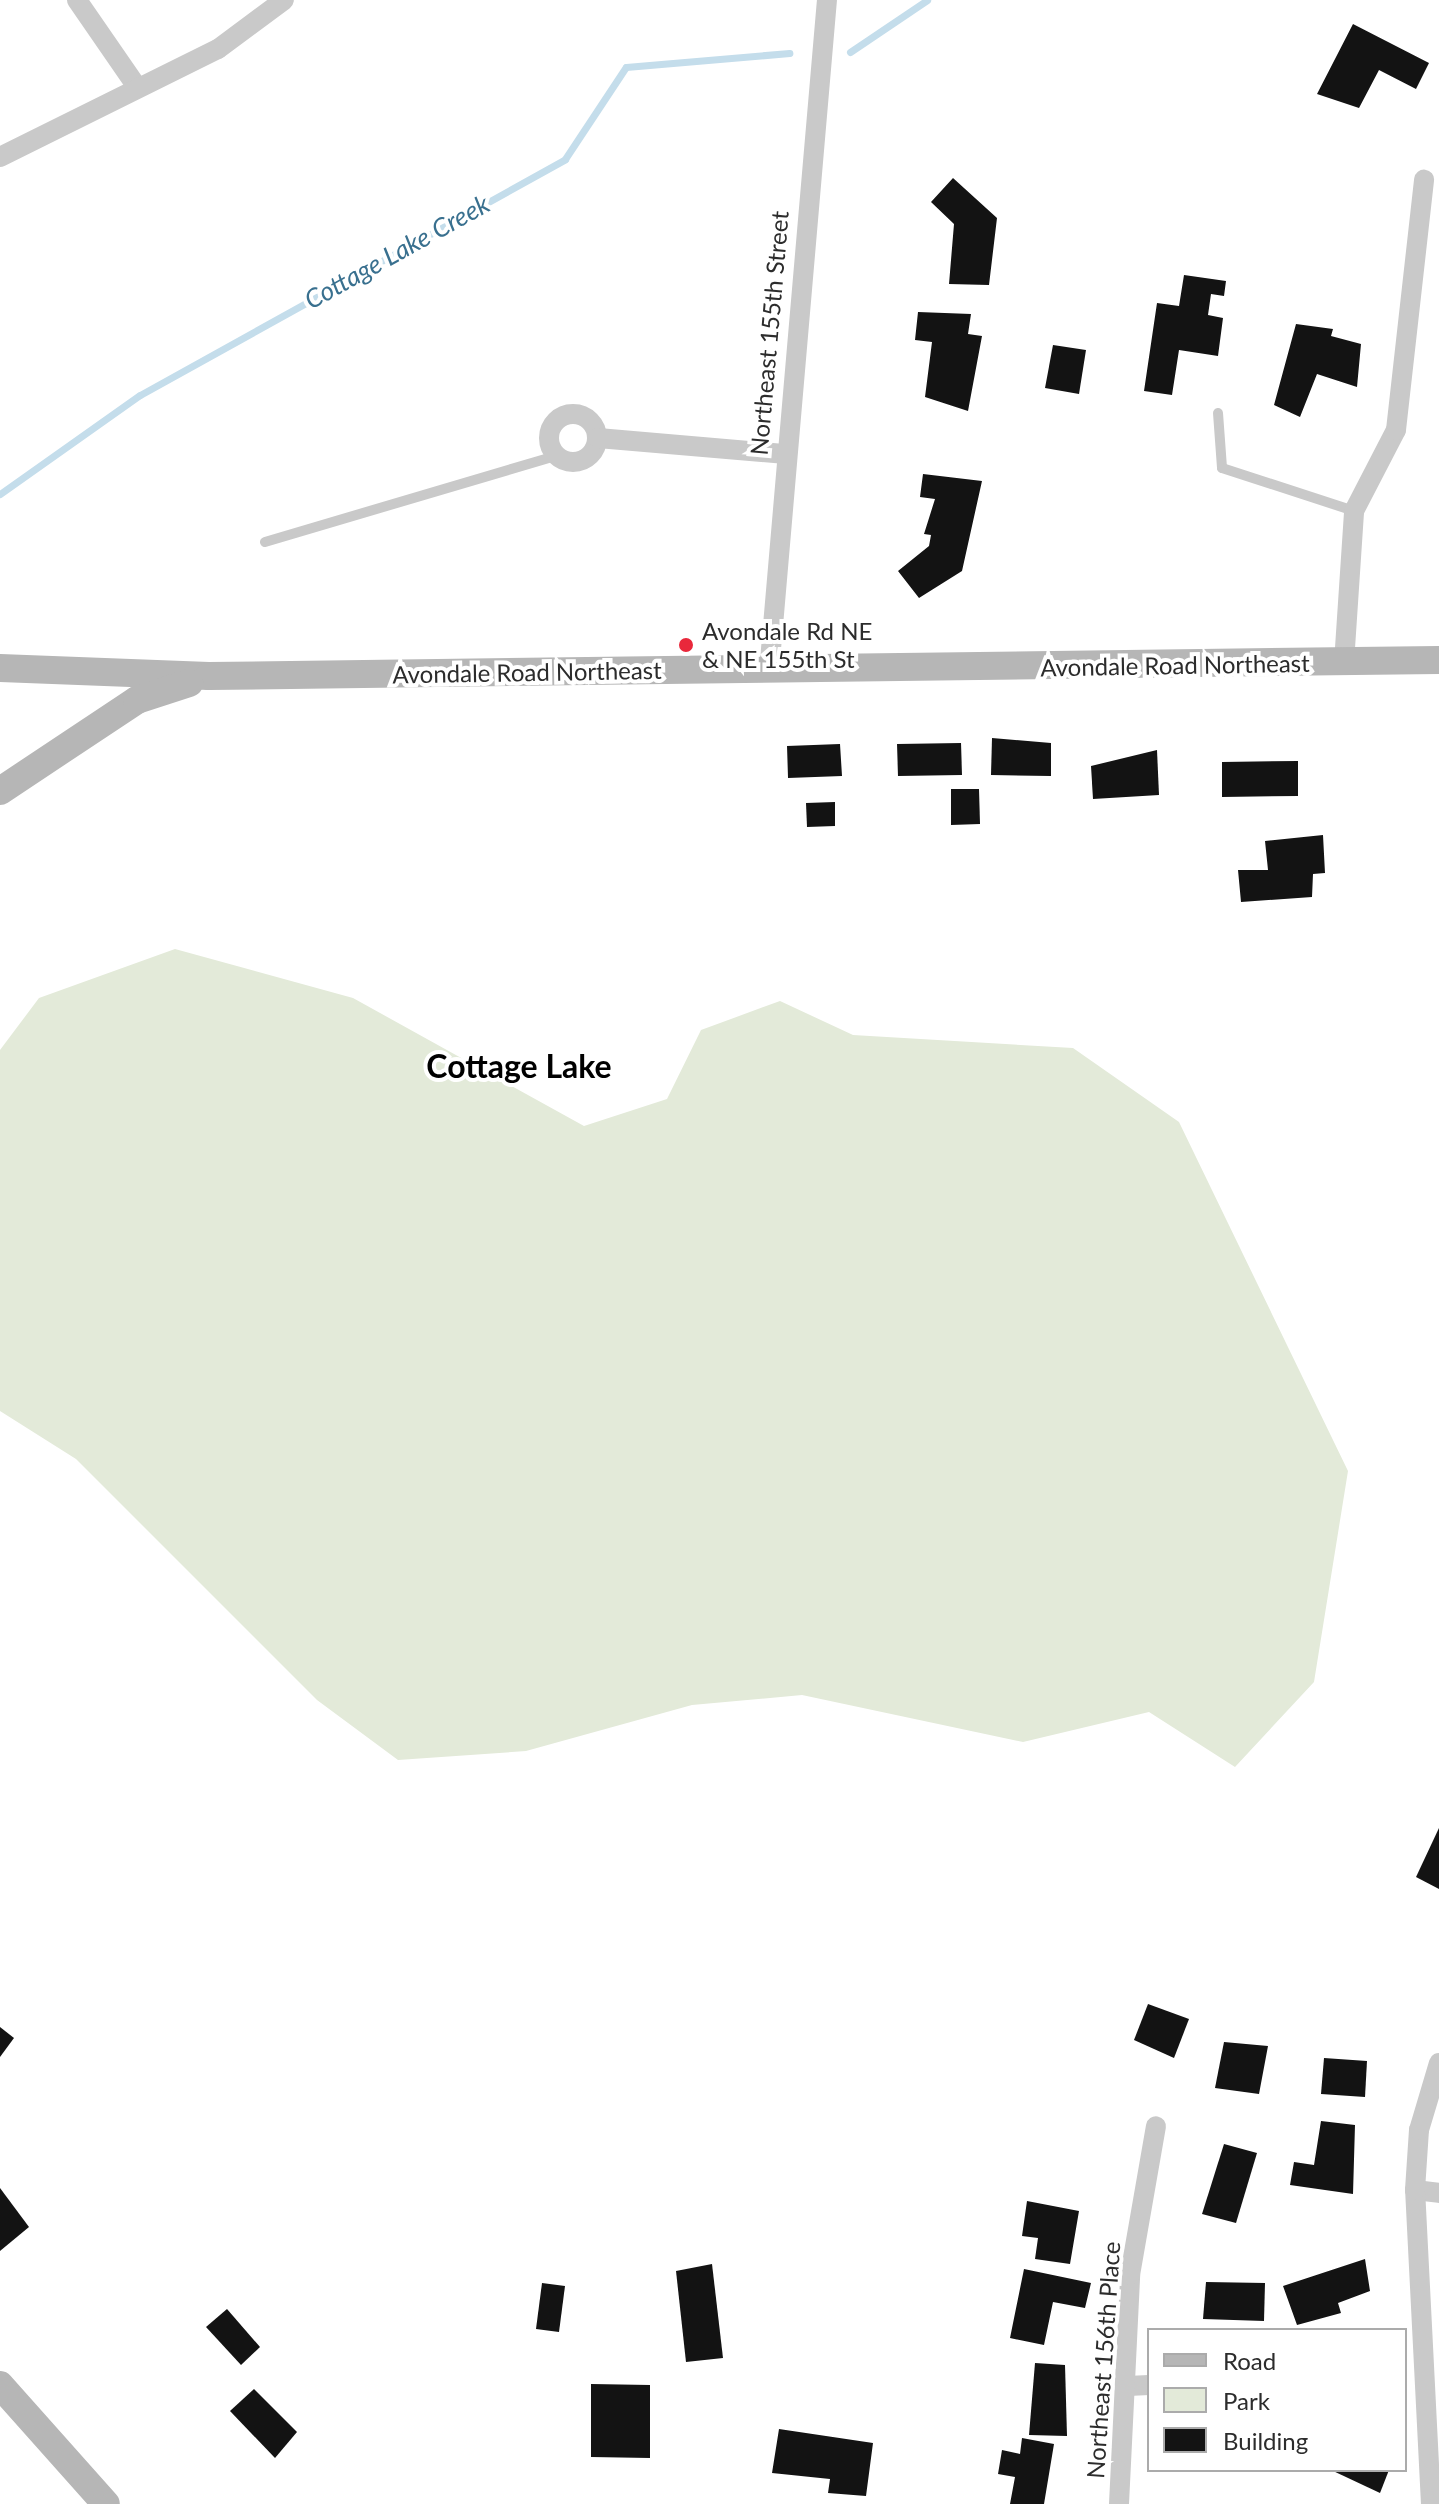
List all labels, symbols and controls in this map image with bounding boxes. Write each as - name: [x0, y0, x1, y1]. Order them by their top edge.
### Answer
- water label: Cottage Lake Creek: [299, 188, 495, 316]
- street label: Northeast 155th Street: [744, 210, 794, 456]
- place label: Avondale Rd NE & NE 155th St: [702, 617, 872, 673]
- marker: Avondale Rd NE & NE 155th St: [677, 636, 695, 654]
- street label: Avondale Road Northeast: [1040, 648, 1310, 682]
- street label: Avondale Road Northeast: [392, 655, 662, 689]
- district label: Cottage Lake: [426, 1047, 612, 1085]
- street label: Northeast 156th Place: [1080, 2240, 1126, 2480]
- legend: [1147, 2328, 1407, 2472]
- text: Road: [1223, 2346, 1276, 2375]
- text: Park: [1223, 2386, 1270, 2415]
- text: Building: [1223, 2426, 1308, 2455]

